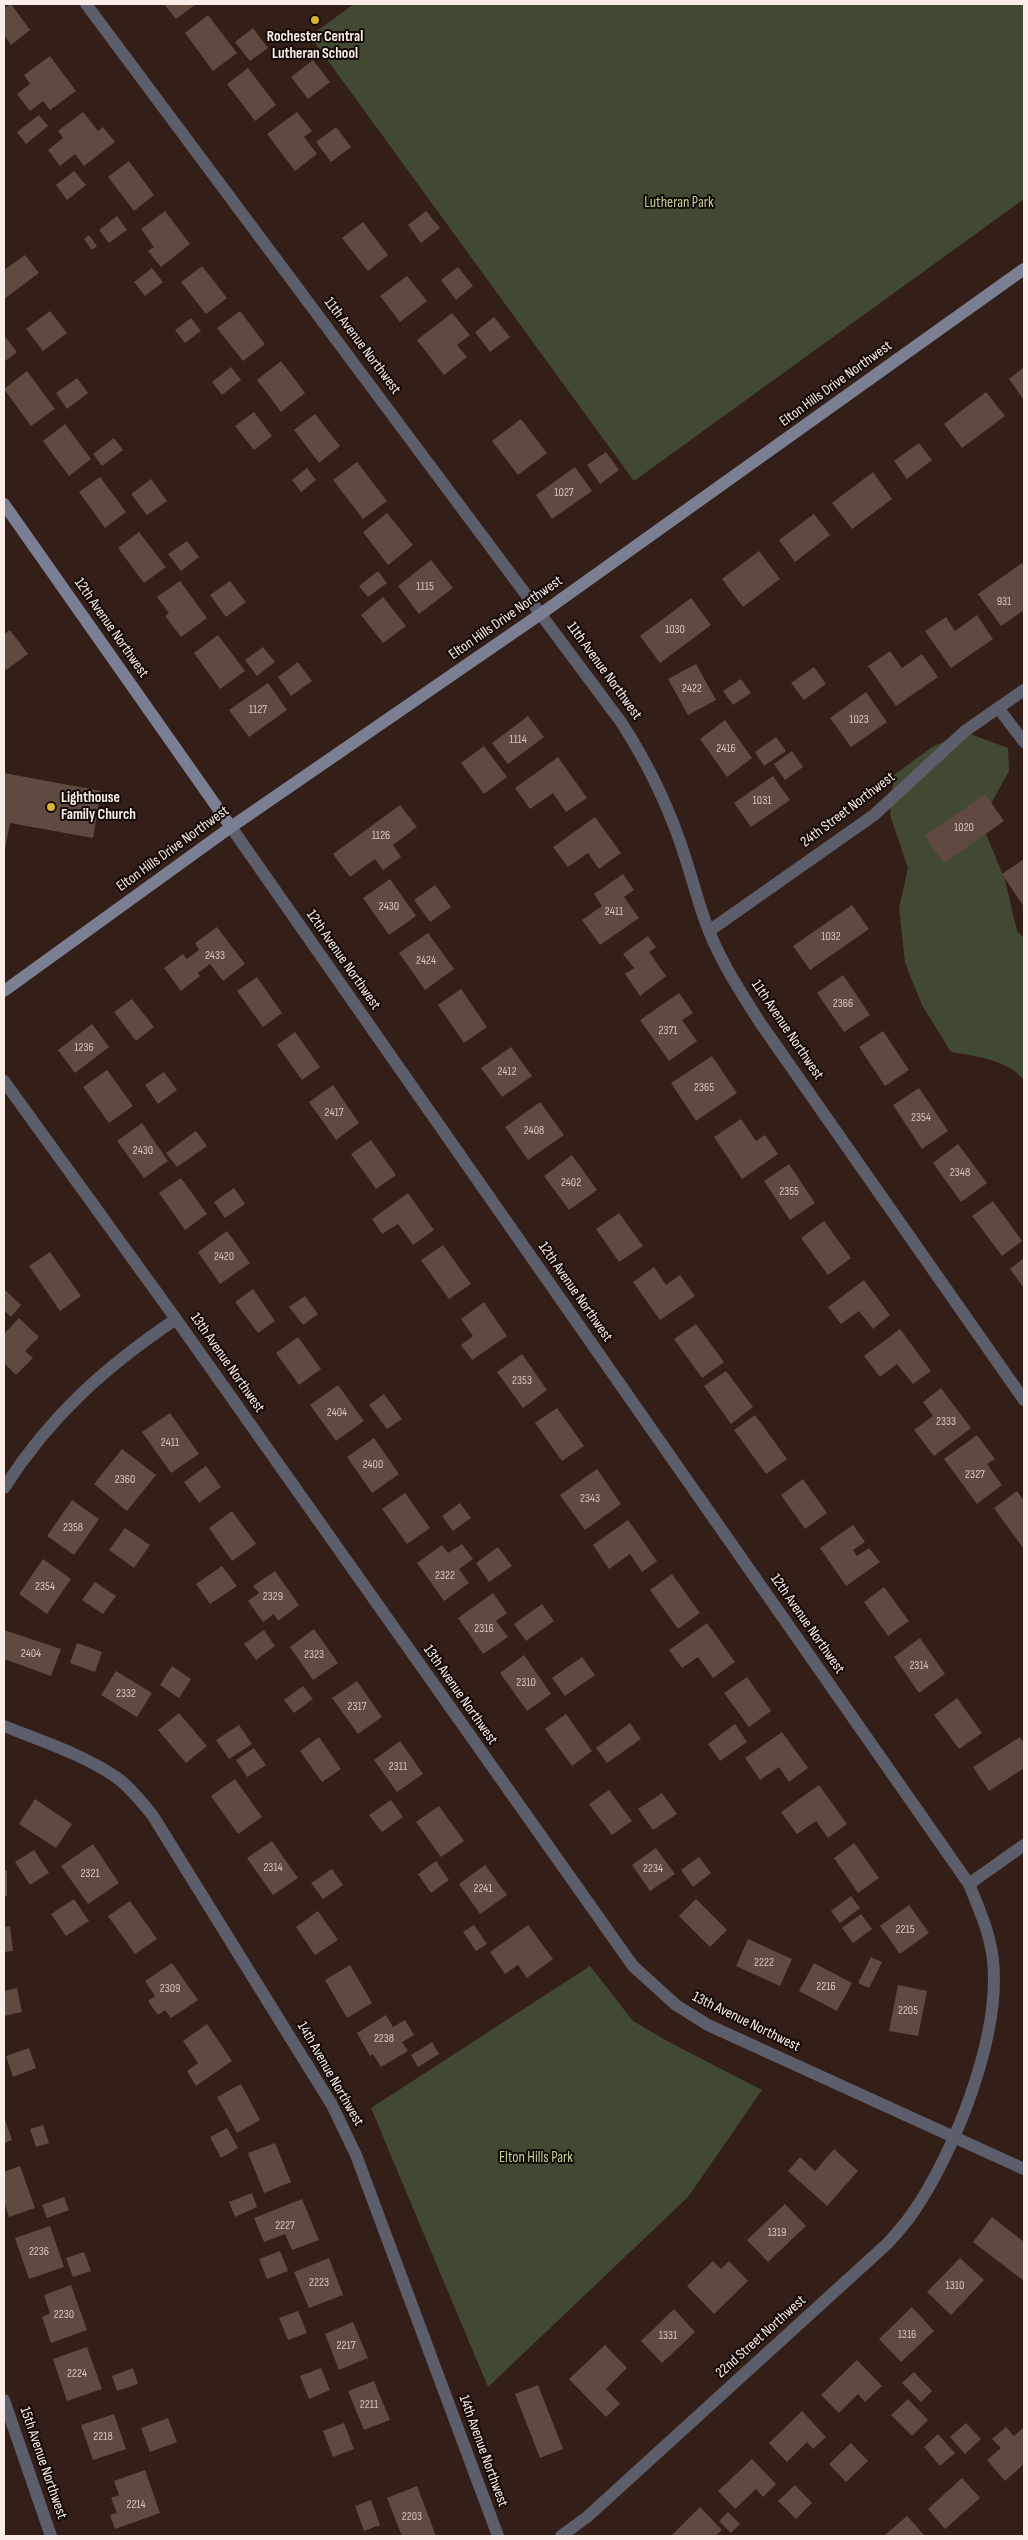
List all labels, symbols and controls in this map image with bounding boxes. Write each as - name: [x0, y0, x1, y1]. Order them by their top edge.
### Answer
- marker: Rochester Central Lutheran School: [309, 14, 321, 26]
- place label: Rochester Central Lutheran School: [267, 28, 363, 63]
- park label: Lutheran Park: [644, 194, 714, 212]
- street label: 11th Avenue Northwest: [320, 294, 404, 398]
- street label: Elton Hills Drive Northwest: [776, 337, 896, 431]
- house number: 1027: [554, 486, 574, 500]
- street label: Elton Hills Drive Northwest: [446, 572, 566, 664]
- street label: 12th Avenue Northwest: [70, 575, 152, 681]
- house number: 1115: [416, 580, 434, 594]
- house number: 931: [997, 595, 1011, 609]
- street label: 11th Avenue Northwest: [562, 619, 646, 723]
- house number: 1030: [665, 623, 685, 637]
- house number: 2422: [682, 682, 702, 696]
- house number: 1127: [249, 703, 267, 717]
- house number: 1023: [849, 713, 869, 727]
- house number: 1114: [509, 733, 527, 747]
- house number: 2416: [716, 742, 736, 756]
- street label: 24th Street Northwest: [797, 769, 899, 851]
- place label: Lighthouse Family Church: [61, 789, 136, 824]
- house number: 1031: [753, 794, 771, 808]
- marker: Lighthouse Family Church: [45, 801, 57, 813]
- street label: Elton Hills Drive Northwest: [113, 802, 233, 896]
- house number: 1020: [954, 821, 974, 835]
- house number: 1126: [372, 829, 390, 843]
- house number: 2430: [379, 900, 399, 914]
- house number: 2411: [605, 905, 623, 919]
- street label: 12th Avenue Northwest: [302, 907, 384, 1013]
- house number: 1032: [821, 930, 841, 944]
- house number: 2433: [205, 949, 225, 963]
- house number: 2424: [416, 954, 436, 968]
- street label: 11th Avenue Northwest: [747, 977, 827, 1083]
- house number: 2366: [833, 997, 853, 1011]
- house number: 2371: [658, 1024, 678, 1038]
- house number: 1236: [74, 1041, 94, 1055]
- house number: 2412: [497, 1065, 517, 1079]
- house number: 2365: [694, 1081, 714, 1095]
- house number: 2417: [325, 1106, 343, 1120]
- house number: 2354: [911, 1111, 931, 1125]
- house number: 2408: [524, 1124, 544, 1138]
- house number: 2430: [133, 1144, 153, 1158]
- house number: 2348: [950, 1166, 970, 1180]
- house number: 2402: [561, 1176, 581, 1190]
- house number: 2355: [779, 1185, 799, 1199]
- street label: 12th Avenue Northwest: [534, 1239, 616, 1345]
- house number: 2420: [214, 1250, 234, 1264]
- street label: 13th Avenue Northwest: [186, 1310, 268, 1416]
- house number: 2353: [512, 1374, 532, 1388]
- house number: 2404: [327, 1406, 347, 1420]
- house number: 2333: [936, 1415, 956, 1429]
- house number: 2411: [161, 1436, 179, 1450]
- house number: 2400: [363, 1458, 383, 1472]
- house number: 2327: [965, 1468, 985, 1482]
- house number: 2360: [115, 1473, 135, 1487]
- house number: 2343: [580, 1492, 600, 1506]
- house number: 2358: [63, 1521, 83, 1535]
- house number: 2322: [435, 1569, 455, 1583]
- street label: 12th Avenue Northwest: [766, 1571, 848, 1677]
- house number: 2354: [35, 1580, 55, 1594]
- house number: 2329: [263, 1590, 283, 1604]
- house number: 2316: [474, 1622, 494, 1636]
- street label: 13th Avenue Northwest: [419, 1642, 501, 1748]
- house number: 2404: [21, 1647, 41, 1661]
- house number: 2323: [304, 1648, 324, 1662]
- house number: 2314: [909, 1659, 929, 1673]
- house number: 2310: [516, 1676, 536, 1690]
- house number: 2332: [116, 1687, 136, 1701]
- house number: 2317: [348, 1700, 366, 1714]
- house number: 2311: [389, 1760, 407, 1774]
- house number: 2314: [263, 1861, 283, 1875]
- house number: 2234: [643, 1862, 663, 1876]
- house number: 2321: [80, 1867, 100, 1881]
- house number: 2241: [473, 1882, 493, 1896]
- house number: 2215: [896, 1923, 914, 1937]
- house number: 2222: [754, 1956, 774, 1970]
- house number: 2216: [816, 1980, 836, 1994]
- house number: 2309: [160, 1982, 180, 1996]
- street label: 13th Avenue Northwest: [689, 1988, 803, 2056]
- house number: 2205: [898, 2004, 918, 2018]
- street label: 14th Avenue Northwest: [293, 2019, 367, 2129]
- house number: 2238: [374, 2032, 394, 2046]
- park label: Elton Hills Park: [499, 2149, 573, 2167]
- house number: 2227: [275, 2219, 295, 2233]
- house number: 1319: [768, 2226, 786, 2240]
- house number: 2236: [29, 2245, 49, 2259]
- house number: 2223: [309, 2276, 329, 2290]
- house number: 1310: [946, 2279, 964, 2293]
- street label: 22nd Street Northwest: [712, 2292, 810, 2382]
- house number: 2230: [54, 2308, 74, 2322]
- house number: 1316: [898, 2328, 916, 2342]
- house number: 1331: [659, 2329, 677, 2343]
- house number: 2217: [337, 2339, 355, 2353]
- house number: 2224: [67, 2367, 87, 2381]
- street label: 14th Avenue Northwest: [454, 2393, 512, 2509]
- house number: 2211: [360, 2398, 378, 2412]
- street label: 15th Avenue Northwest: [15, 2405, 71, 2521]
- house number: 2218: [93, 2430, 113, 2444]
- house number: 2214: [126, 2498, 146, 2512]
- house number: 2203: [402, 2510, 422, 2524]

